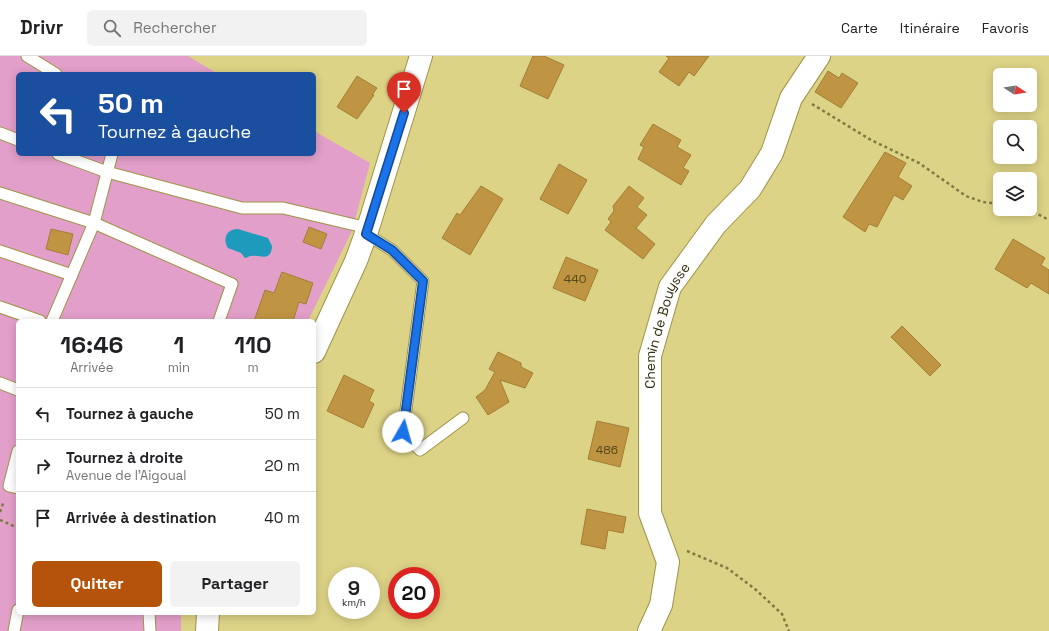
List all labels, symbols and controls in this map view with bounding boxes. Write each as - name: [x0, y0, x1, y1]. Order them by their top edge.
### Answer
- search box: [87, 10, 367, 46]
- text: Drivr: [20, 15, 63, 40]
- icon: search: [101, 17, 123, 39]
- text: Rechercher: [133, 18, 217, 37]
- text: Carte: [841, 19, 878, 37]
- text: Itinéraire: [900, 19, 960, 37]
- text: Favoris: [982, 19, 1029, 37]
- north arrow: [993, 68, 1037, 112]
- map controls: [993, 68, 1037, 216]
- pin: [387, 72, 421, 113]
- icon: arrive: [393, 78, 415, 100]
- text: 50 m: [98, 85, 164, 121]
- icon: left: [32, 88, 84, 140]
- text: Tournez à gauche: [98, 120, 251, 143]
- button: search: [993, 120, 1037, 164]
- button: layers: [993, 172, 1037, 216]
- street label: Chemin de Bouysse: [641, 259, 694, 389]
- house number: 440: [564, 271, 586, 287]
- text: 16:46: [60, 329, 123, 360]
- text: 1: [173, 329, 184, 360]
- text: 110: [234, 329, 272, 360]
- text: Arrivée: [70, 359, 113, 376]
- text: min: [168, 359, 190, 376]
- text: m: [247, 359, 259, 376]
- icon: left: [32, 403, 54, 425]
- text: Tournez à gauche: [66, 404, 194, 423]
- text: 50 m: [265, 404, 300, 423]
- position arrow: [382, 411, 424, 453]
- house number: 486: [596, 442, 618, 458]
- text: Tournez à droite: [66, 448, 183, 467]
- icon: right: [32, 455, 54, 477]
- text: 20 m: [265, 456, 300, 475]
- text: Avenue de l'Aigoual: [66, 467, 186, 484]
- icon: arrive: [32, 507, 54, 529]
- text: Arrivée à destination: [66, 508, 216, 527]
- text: 40 m: [264, 508, 300, 527]
- button: Quitter: [32, 561, 162, 607]
- button: Partager: [170, 561, 300, 607]
- speed limit sign: 20: [388, 567, 440, 619]
- text: 9: [348, 575, 360, 601]
- text: km/h: [342, 596, 366, 609]

